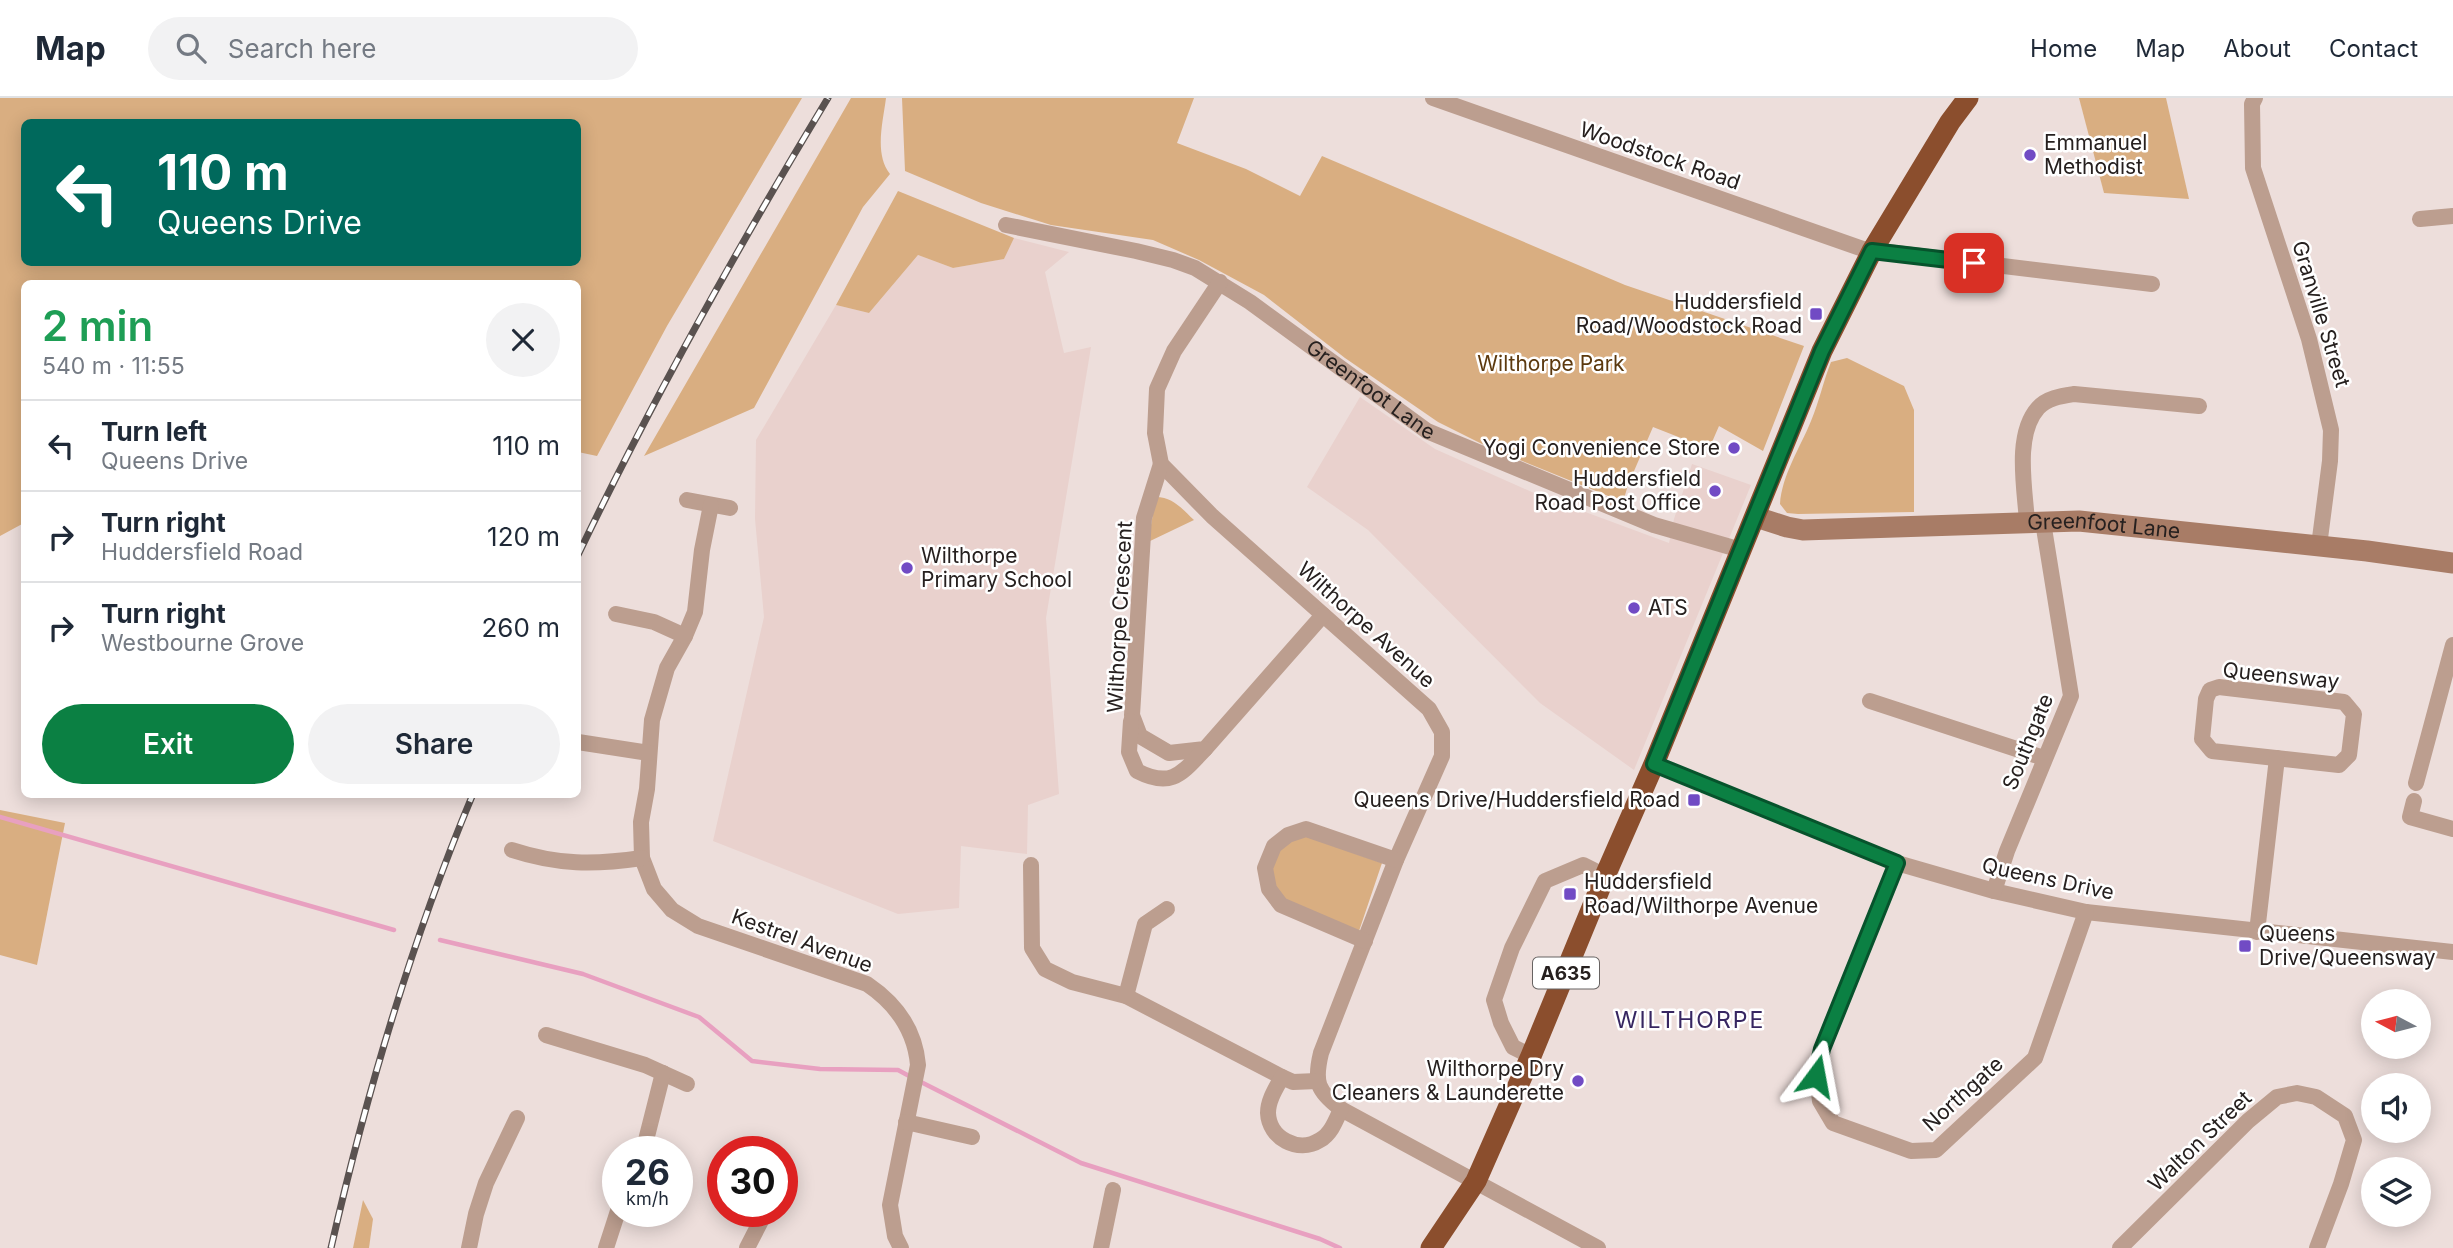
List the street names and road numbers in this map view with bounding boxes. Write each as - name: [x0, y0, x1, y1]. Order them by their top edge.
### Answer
- street label: Woodstock Road: [1577, 116, 1744, 195]
- street label: Granville Street: [2287, 238, 2356, 390]
- street label: Greenfoot Lane: [1301, 334, 1439, 445]
- street label: Greenfoot Lane: [2027, 508, 2182, 543]
- street label: Wilthorpe Crescent: [1102, 520, 1137, 714]
- street label: Wilthorpe Avenue: [1293, 556, 1440, 693]
- street label: Queensway: [2222, 657, 2341, 694]
- street label: Southgate: [1997, 690, 2058, 793]
- street label: Queens Drive: [1980, 852, 2116, 905]
- street label: Kestrel Avenue: [728, 903, 876, 978]
- road number: A635: [1533, 958, 1599, 988]
- street label: Northgate: [1917, 1051, 2008, 1136]
- street label: Walton Street: [2143, 1085, 2256, 1196]

